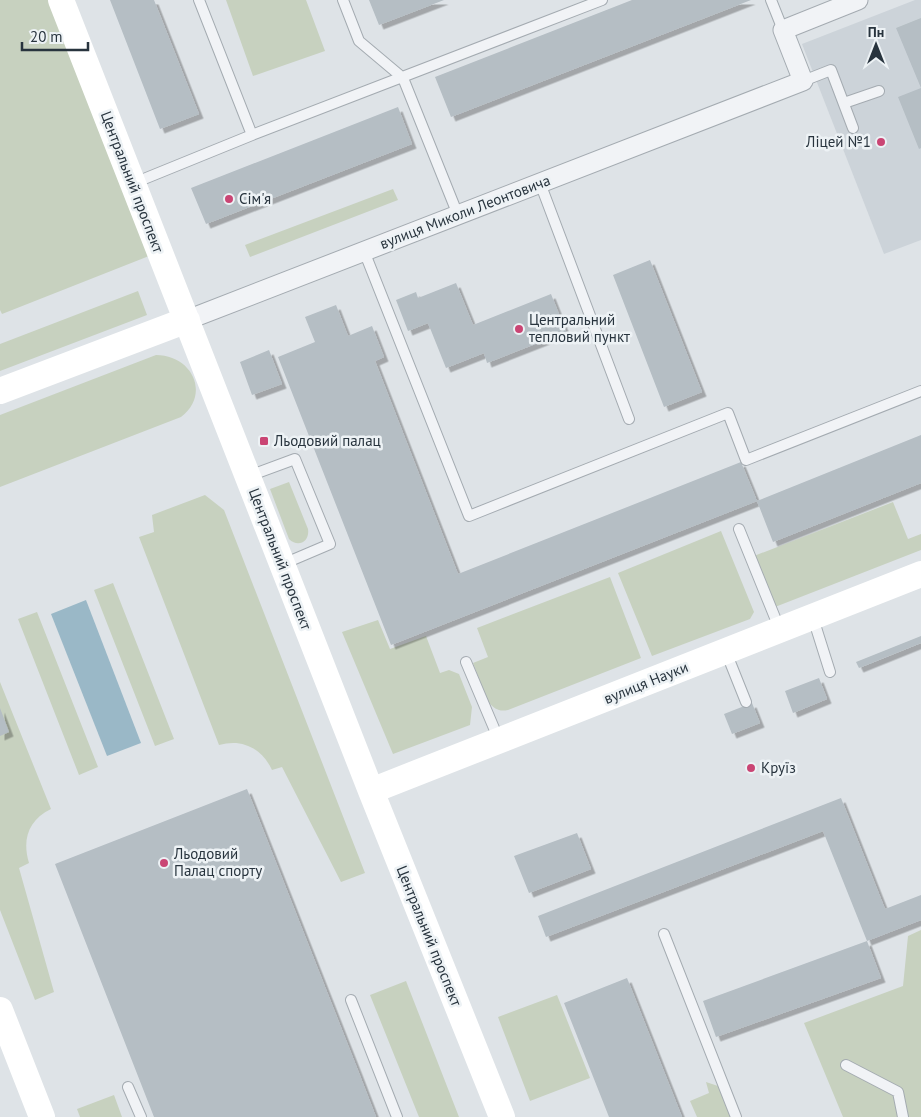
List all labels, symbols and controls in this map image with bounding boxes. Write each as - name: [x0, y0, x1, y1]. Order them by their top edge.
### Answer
- scale bar: [22, 20, 89, 52]
- north arrow: [851, 20, 901, 70]
- text: Пн: [868, 23, 884, 41]
- text: 20 m: [30, 27, 63, 46]
- street label: Центральний проспект: [97, 108, 168, 255]
- place label: Ліцей №1: [805, 132, 871, 151]
- marker: Ліцей №1: [875, 136, 887, 148]
- street label: вулиця Миколи Леонтовича: [377, 170, 553, 253]
- place label: Сім'я: [239, 189, 271, 208]
- marker: Сім'я: [223, 193, 235, 205]
- place label: Центральний тепловий пункт: [529, 310, 630, 346]
- marker: Центральний тепловий пункт: [513, 323, 525, 335]
- place label: Льодовий палац: [273, 431, 381, 450]
- marker: Льодовий палац: [258, 435, 270, 447]
- street label: Центральний проспект: [245, 485, 316, 632]
- street label: вулиця Науки: [601, 657, 691, 708]
- place label: Круїз: [761, 758, 796, 777]
- marker: Круїз: [745, 762, 757, 774]
- place label: Льодовий Палац спорту: [173, 844, 262, 880]
- marker: Льодовий Палац спорту: [158, 857, 170, 869]
- street label: Центральний проспект: [393, 863, 466, 1009]

